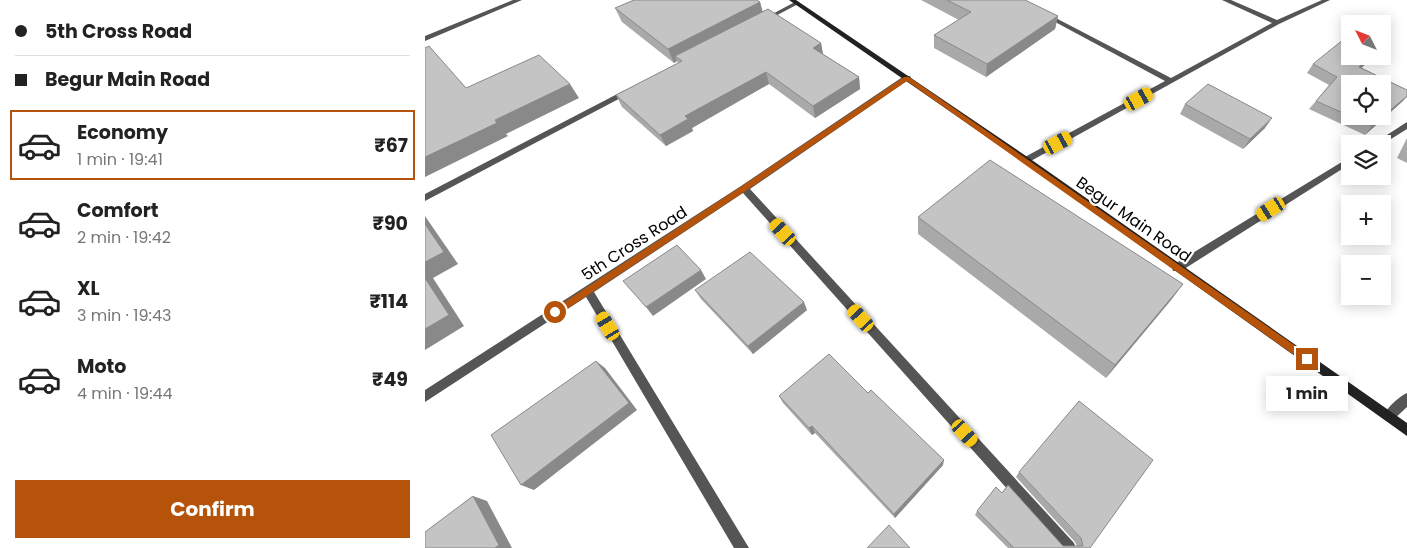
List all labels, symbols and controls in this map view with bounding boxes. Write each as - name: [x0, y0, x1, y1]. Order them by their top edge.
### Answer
- north arrow: [1341, 15, 1391, 65]
- map controls: [1341, 15, 1391, 305]
- text: 5th Cross Road: [45, 18, 192, 45]
- text: Begur Main Road: [45, 66, 210, 93]
- button: locate: [1341, 75, 1391, 125]
- car: [1122, 85, 1155, 113]
- text: Economy: [77, 119, 168, 146]
- icon: car: [17, 123, 62, 168]
- car: [1041, 129, 1074, 157]
- text: ₹67: [374, 132, 408, 159]
- button: layers: [1341, 135, 1391, 185]
- text: 1 min · 19:41: [77, 148, 163, 171]
- street label: Begur Main Road: [1072, 171, 1196, 268]
- car: [1254, 195, 1287, 223]
- button: +: [1341, 195, 1391, 245]
- text: Comfort: [77, 197, 159, 224]
- icon: car: [17, 201, 62, 246]
- street label: 5th Cross Road: [577, 201, 691, 286]
- text: ₹90: [373, 210, 408, 237]
- car: [767, 216, 798, 248]
- text: 2 min · 19:42: [77, 226, 171, 249]
- button: −: [1341, 255, 1391, 305]
- text: XL: [77, 275, 100, 302]
- icon: car: [17, 279, 62, 324]
- text: ₹114: [369, 288, 408, 315]
- route start: [544, 301, 566, 323]
- car: [845, 302, 876, 334]
- text: 3 min · 19:43: [77, 304, 171, 327]
- car: [593, 309, 622, 343]
- route end: [1296, 348, 1318, 370]
- text: Moto: [77, 353, 126, 380]
- icon: car: [17, 357, 62, 402]
- text: ₹49: [372, 366, 408, 393]
- callout: 1 min: [1266, 376, 1348, 412]
- text: 4 min · 19:44: [77, 382, 173, 405]
- text: 1 min: [1286, 382, 1328, 405]
- car: [949, 417, 980, 449]
- button: Confirm: [15, 480, 410, 538]

